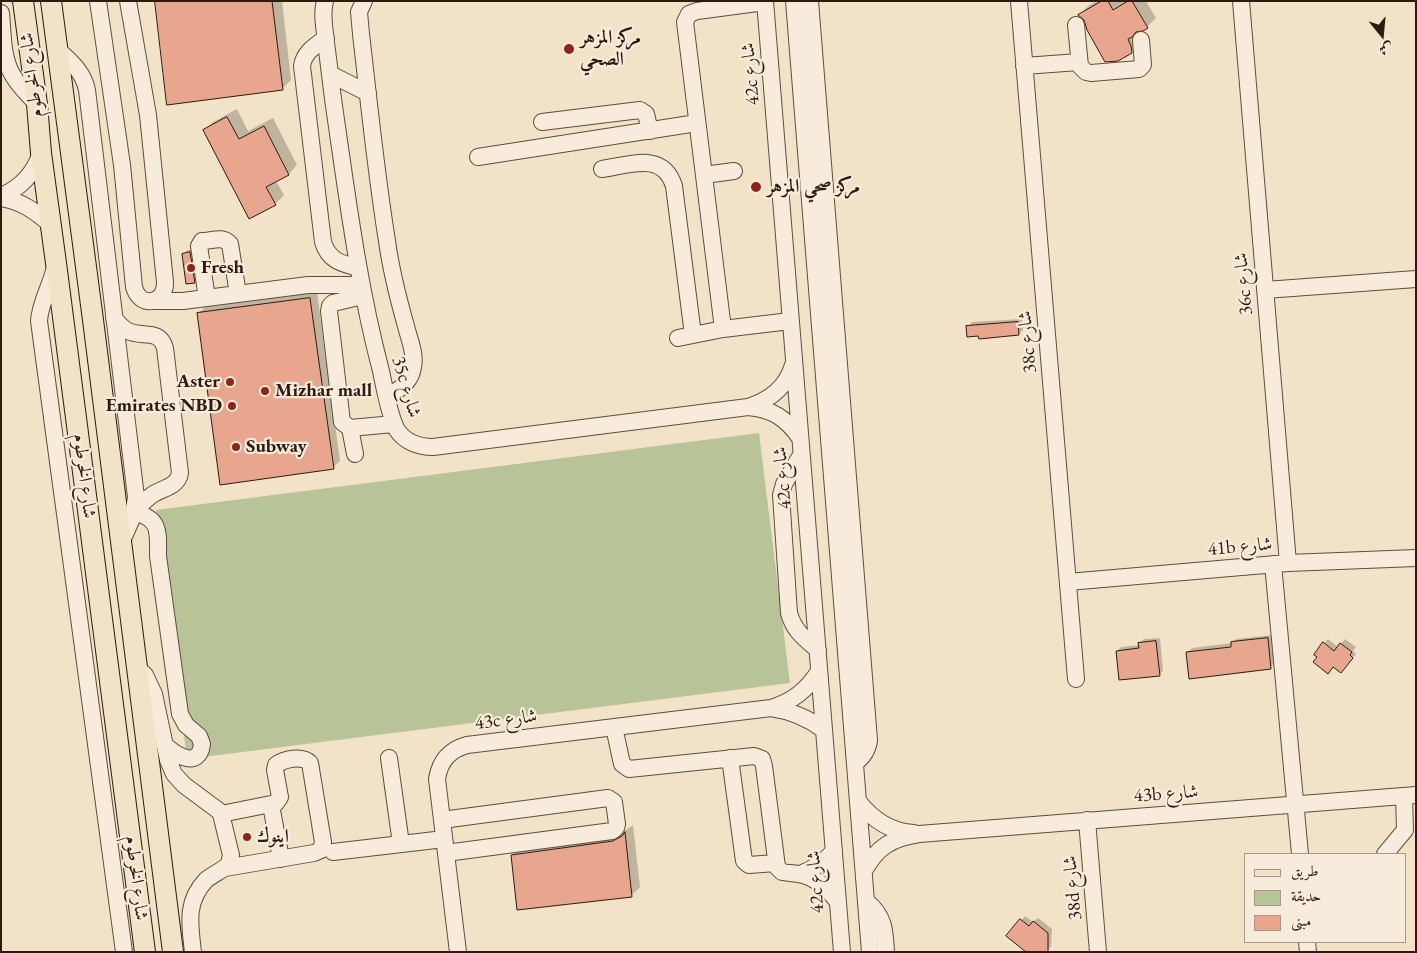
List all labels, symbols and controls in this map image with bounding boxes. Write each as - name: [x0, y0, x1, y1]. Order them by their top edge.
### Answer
- north arrow: [1357, 10, 1407, 60]
- place label: مركز المزهر الصحي: [580, 27, 641, 71]
- street label: شارع الخرطوم: [15, 31, 49, 119]
- text: ش: [1377, 39, 1396, 60]
- marker: مركز المزهر الصحي: [562, 42, 576, 56]
- street label: 42c شارع: [737, 42, 765, 106]
- place label: مركز صحي المزهر: [767, 176, 860, 198]
- marker: مركز صحي المزهر: [749, 180, 763, 194]
- street label: 36c شارع: [1230, 252, 1258, 316]
- place label: Fresh: [201, 257, 244, 279]
- marker: Fresh: [185, 262, 197, 274]
- street label: 38c شارع: [1014, 310, 1042, 374]
- street label: 35c شارع: [386, 354, 426, 420]
- place label: Aster: [177, 371, 220, 393]
- marker: Aster: [224, 376, 236, 388]
- place label: Mizhar mall: [275, 380, 372, 402]
- marker: Mizhar mall: [259, 385, 271, 397]
- place label: Emirates NBD: [106, 395, 222, 417]
- marker: Emirates NBD: [226, 400, 238, 412]
- street label: شارع الخرطوم: [67, 432, 101, 520]
- place label: Subway: [246, 436, 307, 458]
- marker: Subway: [230, 441, 242, 453]
- street label: 42c شارع: [769, 446, 797, 510]
- street label: 41b شارع: [1207, 533, 1273, 561]
- street label: 43c شارع: [473, 705, 539, 735]
- street label: 43b شارع: [1133, 780, 1199, 808]
- place label: اينوك: [257, 826, 289, 848]
- marker: اينوك: [241, 831, 253, 843]
- street label: شارع الخرطوم: [119, 834, 153, 922]
- street label: 42c شارع: [802, 850, 830, 914]
- legend: [1244, 853, 1407, 943]
- street label: 38d شارع: [1059, 855, 1087, 921]
- text: طريق: [1291, 861, 1318, 880]
- text: حديقة: [1291, 886, 1321, 905]
- text: مبنى: [1291, 911, 1311, 930]

